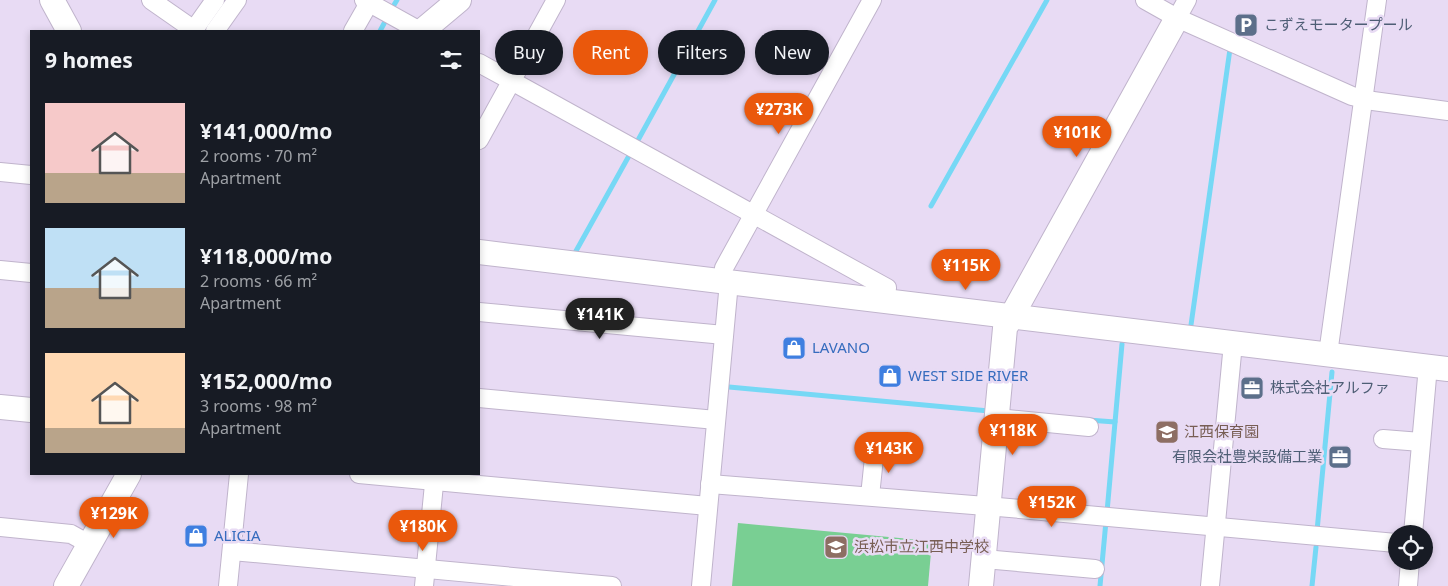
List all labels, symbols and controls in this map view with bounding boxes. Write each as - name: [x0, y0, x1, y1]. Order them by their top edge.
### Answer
- parking icon: こずえモータープール: [1233, 12, 1259, 38]
- place label: こずえモータープール: [1264, 14, 1413, 34]
- chip: Buy: [495, 30, 563, 75]
- chip: Rent: [573, 30, 648, 75]
- chip: Filters: [658, 30, 745, 75]
- chip: New: [755, 30, 829, 75]
- text: 9 homes: [45, 46, 133, 74]
- icon: filters: [437, 46, 465, 74]
- pin: ¥273K: [744, 92, 814, 135]
- text: ¥273K: [755, 98, 803, 120]
- pin: ¥101K: [1042, 116, 1112, 158]
- text: ¥141,000/mo: [200, 117, 332, 145]
- text: ¥101K: [1053, 121, 1101, 143]
- icon: home: [85, 123, 145, 183]
- text: 2 rooms · 70 m²: [200, 145, 317, 167]
- text: Apartment: [200, 167, 281, 189]
- text: ¥118,000/mo: [200, 242, 332, 270]
- icon: home: [85, 248, 145, 308]
- pin: ¥115K: [931, 248, 1001, 291]
- text: ¥115K: [942, 254, 990, 276]
- text: 2 rooms · 66 m²: [200, 270, 317, 292]
- text: Apartment: [200, 292, 281, 314]
- pin: ¥141K: [565, 298, 635, 340]
- text: ¥141K: [576, 303, 624, 325]
- shop icon: LAVANO: [781, 335, 807, 361]
- place label: LAVANO: [812, 337, 870, 357]
- shop icon: WEST SIDE RIVER: [877, 363, 903, 389]
- place label: WEST SIDE RIVER: [908, 365, 1029, 385]
- text: ¥152,000/mo: [200, 367, 332, 395]
- icon: home: [85, 373, 145, 433]
- office icon: 株式会社アルファ: [1239, 375, 1265, 401]
- place label: 株式会社アルファ: [1270, 377, 1390, 397]
- text: 3 rooms · 98 m²: [200, 395, 317, 417]
- pin: ¥118K: [978, 414, 1048, 456]
- text: Apartment: [200, 417, 281, 439]
- text: ¥118K: [989, 419, 1037, 441]
- school or university icon: 江西保育園: [1154, 419, 1180, 445]
- place label: 江西保育園: [1184, 421, 1259, 441]
- pin: ¥143K: [854, 432, 924, 474]
- text: ¥143K: [865, 437, 913, 459]
- office icon: 有限会社豊栄設備工業: [1327, 444, 1353, 470]
- place label: 有限会社豊栄設備工業: [1172, 446, 1322, 466]
- pin: ¥152K: [1017, 486, 1087, 528]
- text: ¥152K: [1028, 491, 1076, 513]
- pin: ¥129K: [79, 496, 149, 539]
- text: ¥129K: [90, 502, 138, 524]
- pin: ¥180K: [388, 510, 458, 552]
- text: ¥180K: [399, 515, 447, 537]
- shop icon: ALICIA: [183, 523, 209, 549]
- place label: ALICIA: [214, 525, 261, 545]
- map controls: [1388, 525, 1433, 570]
- button: locate: [1388, 525, 1433, 570]
- school or university icon: 浜松市立江西中学校: [823, 534, 849, 560]
- place label: 浜松市立江西中学校: [854, 536, 989, 556]

